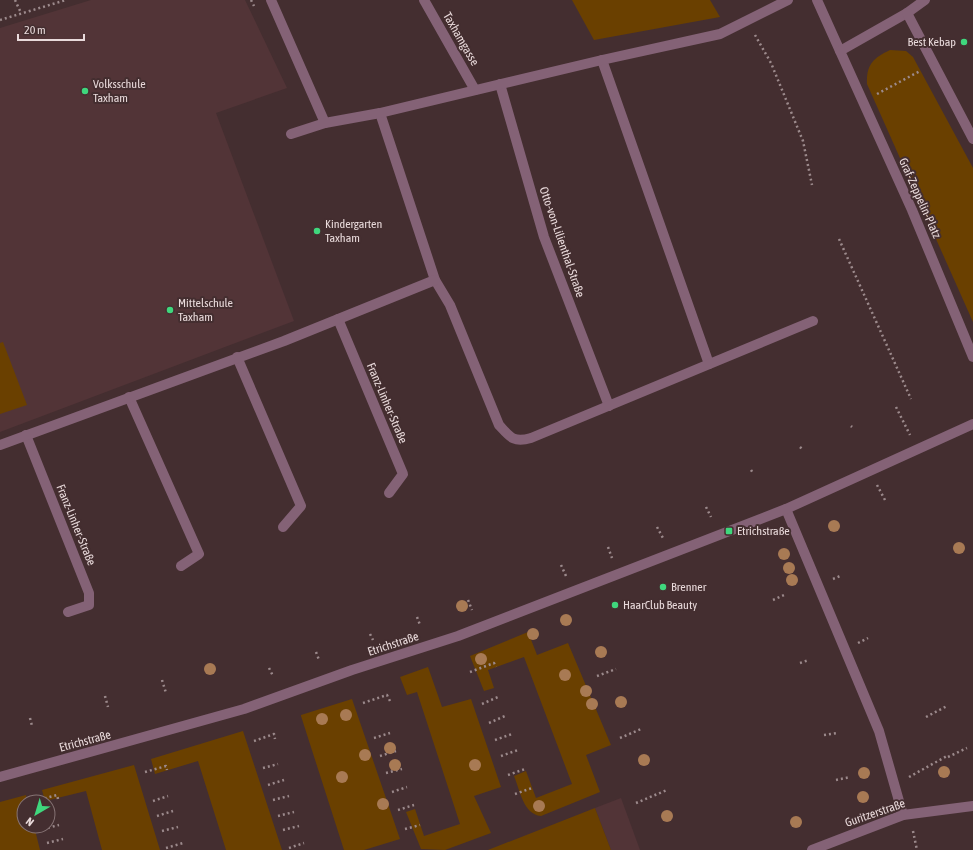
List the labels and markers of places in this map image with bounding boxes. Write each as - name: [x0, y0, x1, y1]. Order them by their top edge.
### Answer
- place label: Best Kebap: [907, 35, 956, 49]
- marker: Best Kebap: [959, 37, 969, 47]
- place label: Volksschule Taxham: [93, 77, 146, 105]
- marker: Volksschule Taxham: [80, 86, 90, 96]
- place label: Kindergarten Taxham: [325, 217, 382, 245]
- marker: Kindergarten Taxham: [312, 226, 322, 236]
- place label: Mittelschule Taxham: [178, 296, 233, 324]
- marker: Mittelschule Taxham: [165, 305, 175, 315]
- place label: Etrichstraße: [737, 524, 790, 538]
- marker: Etrichstraße: [724, 526, 734, 536]
- place label: Brenner: [671, 580, 707, 594]
- marker: Brenner: [658, 582, 668, 592]
- place label: HaarClub Beauty: [623, 598, 697, 612]
- marker: HaarClub Beauty: [610, 600, 620, 610]

